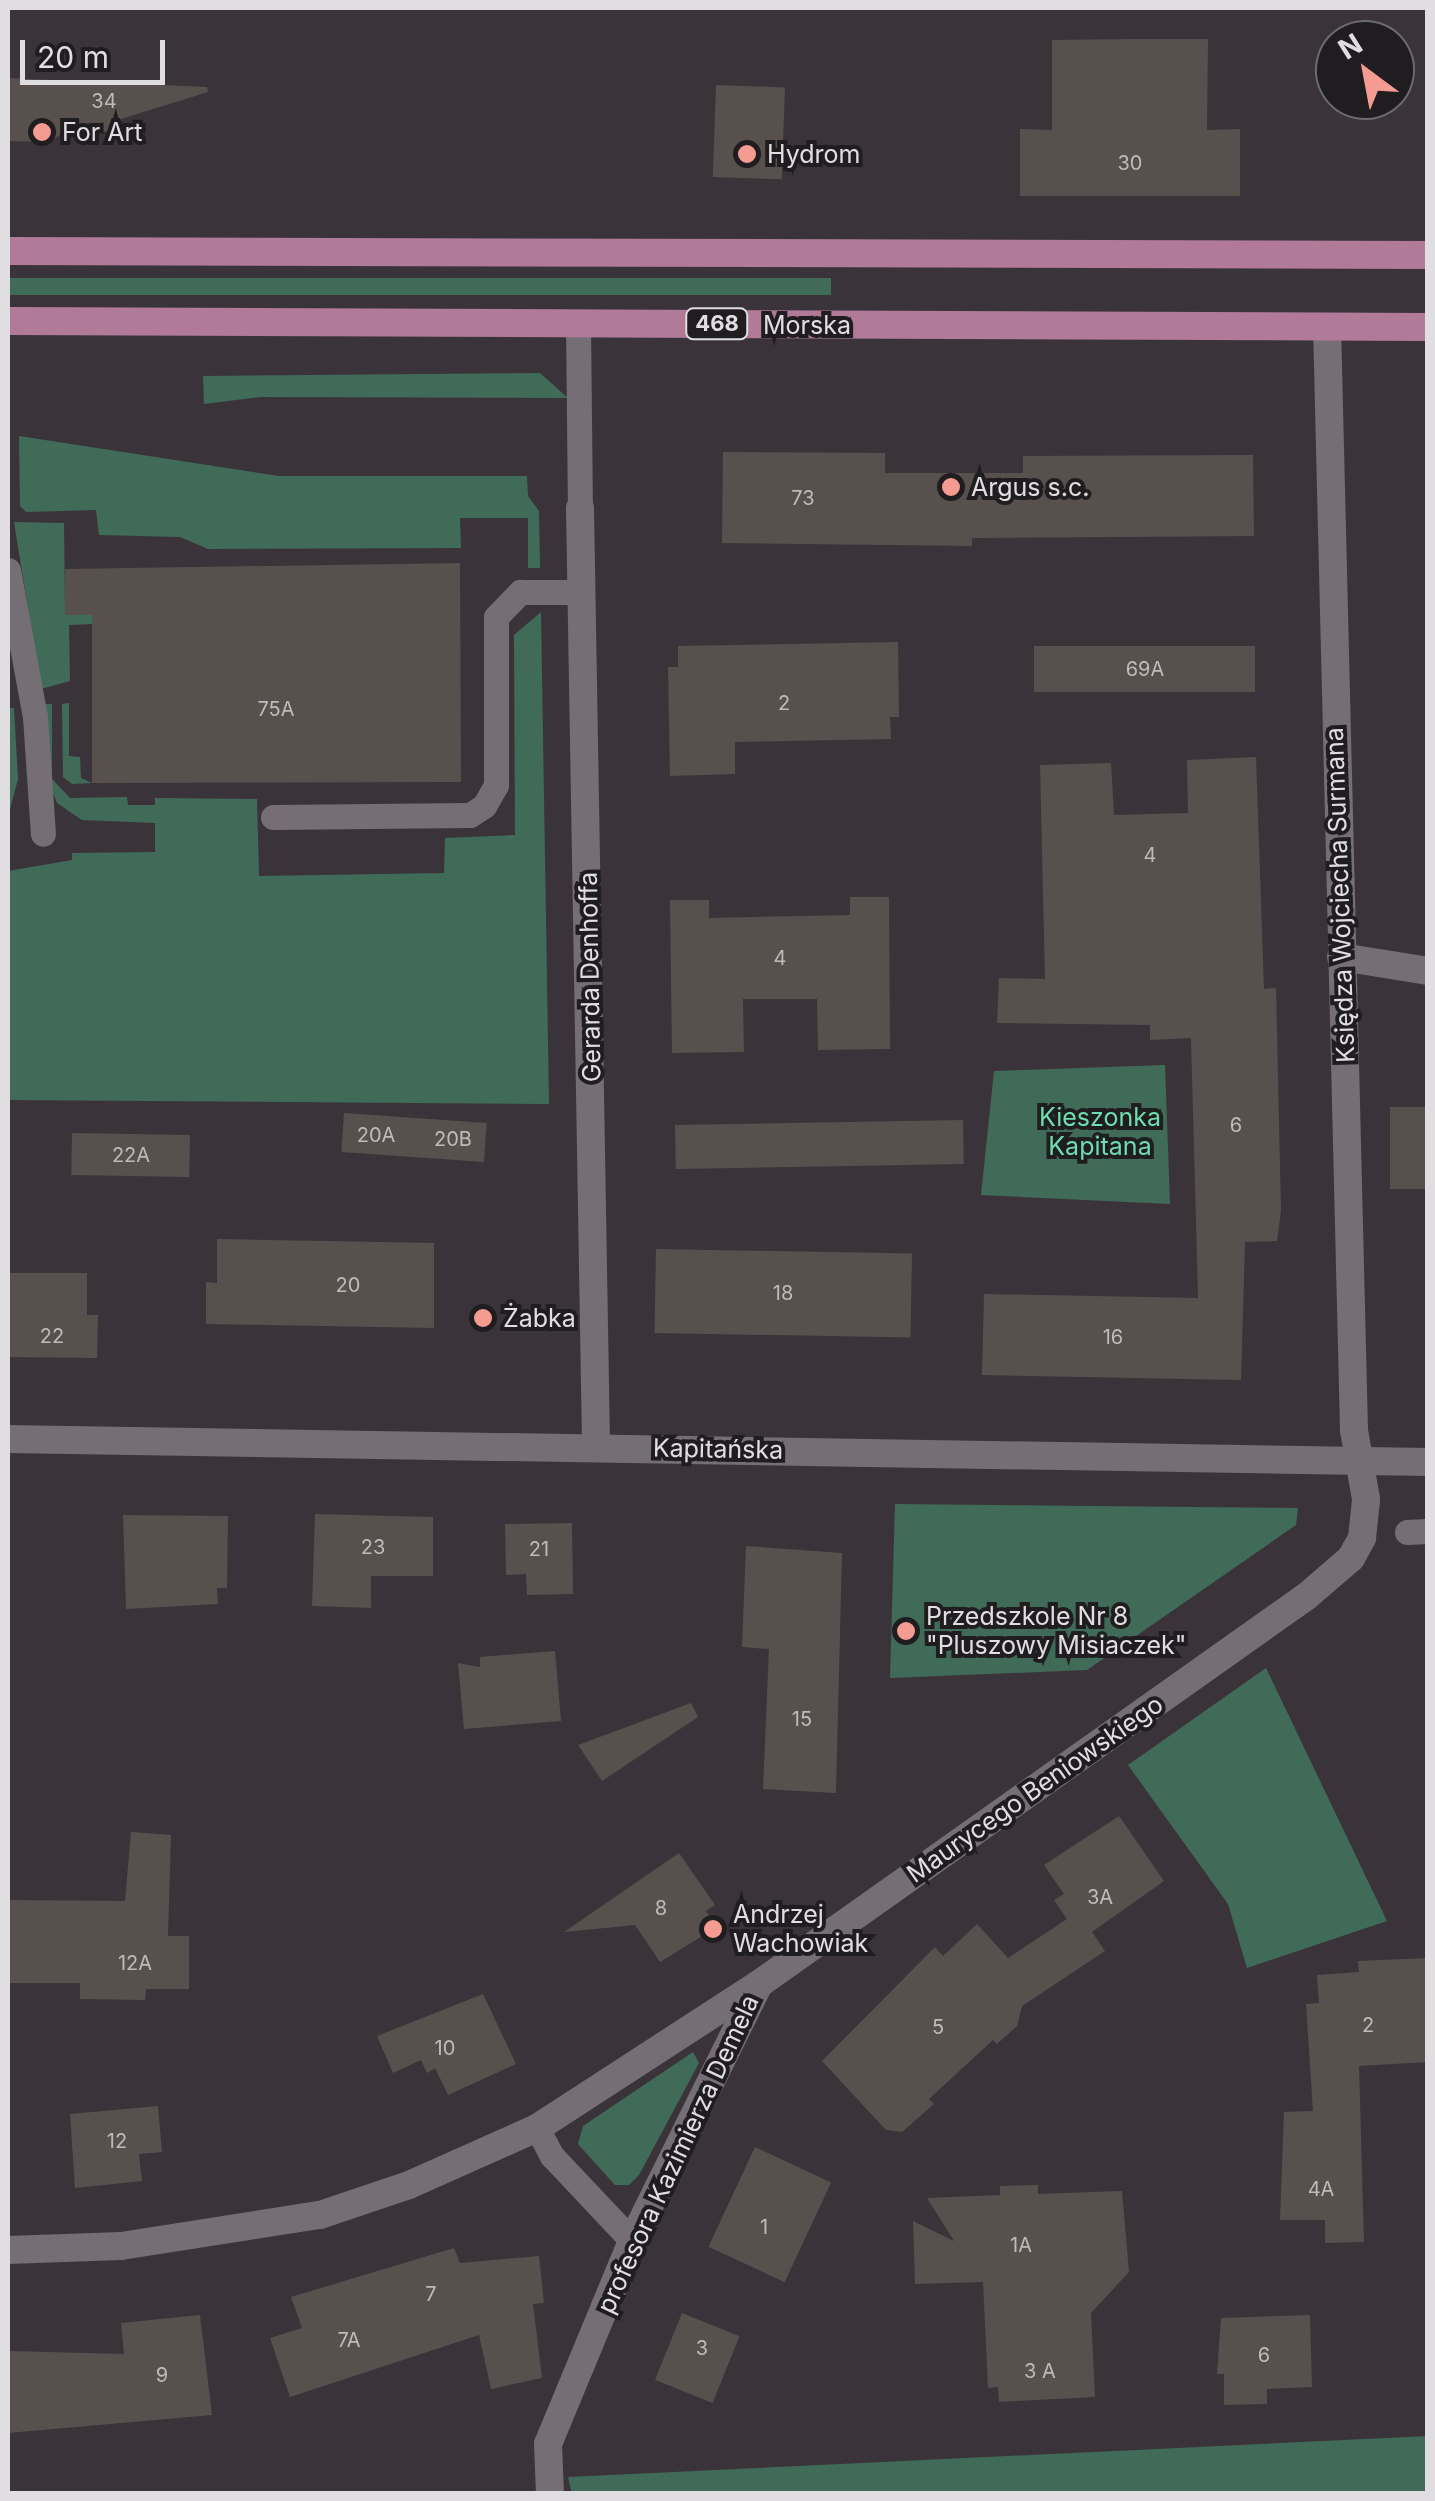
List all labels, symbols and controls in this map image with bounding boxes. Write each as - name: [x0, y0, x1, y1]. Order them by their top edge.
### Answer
- scale bar: [25, 20, 170, 82]
- north arrow: [1315, 20, 1415, 120]
- text: N: [1332, 26, 1368, 66]
- text: 20 m: [37, 39, 109, 75]
- house number: 34: [91, 89, 117, 113]
- place label: For Art: [62, 117, 142, 147]
- marker: For Art: [31, 121, 53, 143]
- place label: Hydrom: [767, 139, 860, 169]
- marker: Hydrom: [736, 143, 758, 165]
- house number: 30: [1118, 151, 1142, 175]
- road number: 468: [684, 307, 750, 341]
- street label: Morska: [763, 310, 851, 340]
- place label: Argus s.c.: [971, 472, 1089, 502]
- marker: Argus s.c.: [940, 476, 962, 498]
- house number: 73: [791, 486, 815, 510]
- house number: 69A: [1126, 657, 1164, 681]
- house number: 2: [778, 691, 790, 715]
- house number: 75A: [257, 697, 295, 721]
- street label: Księdza Wojciecha Surmana: [1319, 727, 1361, 1063]
- house number: 4: [1144, 843, 1156, 867]
- street label: Gerarda Denhoffa: [573, 872, 607, 1082]
- house number: 4: [774, 946, 786, 970]
- park label: Kieszonka Kapitana: [1039, 1103, 1161, 1162]
- house number: 6: [1230, 1113, 1242, 1137]
- house number: 20A: [357, 1123, 395, 1147]
- house number: 20B: [434, 1127, 472, 1151]
- house number: 22A: [112, 1143, 150, 1167]
- house number: 20: [336, 1273, 360, 1297]
- house number: 18: [773, 1281, 793, 1305]
- place label: Żabka: [503, 1303, 576, 1333]
- marker: Żabka: [472, 1307, 494, 1329]
- house number: 22: [40, 1324, 64, 1348]
- house number: 16: [1103, 1325, 1123, 1349]
- street label: Kapitańska: [653, 1433, 783, 1465]
- house number: 23: [361, 1535, 385, 1559]
- house number: 21: [529, 1537, 549, 1561]
- place label: Przedszkole Nr 8 "Pluszowy Misiaczek": [926, 1602, 1186, 1661]
- marker: Przedszkole Nr 8 "Pluszowy Misiaczek": [895, 1620, 917, 1642]
- street label: Maurycego Beniowskiego: [901, 1689, 1169, 1889]
- house number: 15: [792, 1707, 812, 1731]
- house number: 3A: [1087, 1885, 1113, 1909]
- house number: 8: [655, 1896, 667, 1920]
- place label: Andrzej Wachowiak: [733, 1900, 868, 1959]
- marker: Andrzej Wachowiak: [702, 1918, 724, 1940]
- house number: 12A: [118, 1951, 152, 1975]
- street label: profesora Kazimierza Demela: [591, 1990, 765, 2318]
- house number: 2: [1362, 2013, 1374, 2037]
- house number: 5: [932, 2015, 944, 2039]
- house number: 10: [435, 2036, 455, 2060]
- house number: 12: [107, 2129, 127, 2153]
- house number: 4A: [1308, 2177, 1334, 2201]
- house number: 1: [760, 2215, 768, 2239]
- house number: 1A: [1010, 2233, 1032, 2257]
- house number: 7: [425, 2282, 437, 2306]
- house number: 7A: [338, 2328, 360, 2352]
- house number: 3: [696, 2336, 708, 2360]
- house number: 6: [1258, 2343, 1270, 2367]
- house number: 3 A: [1024, 2359, 1056, 2383]
- house number: 9: [156, 2363, 168, 2387]

